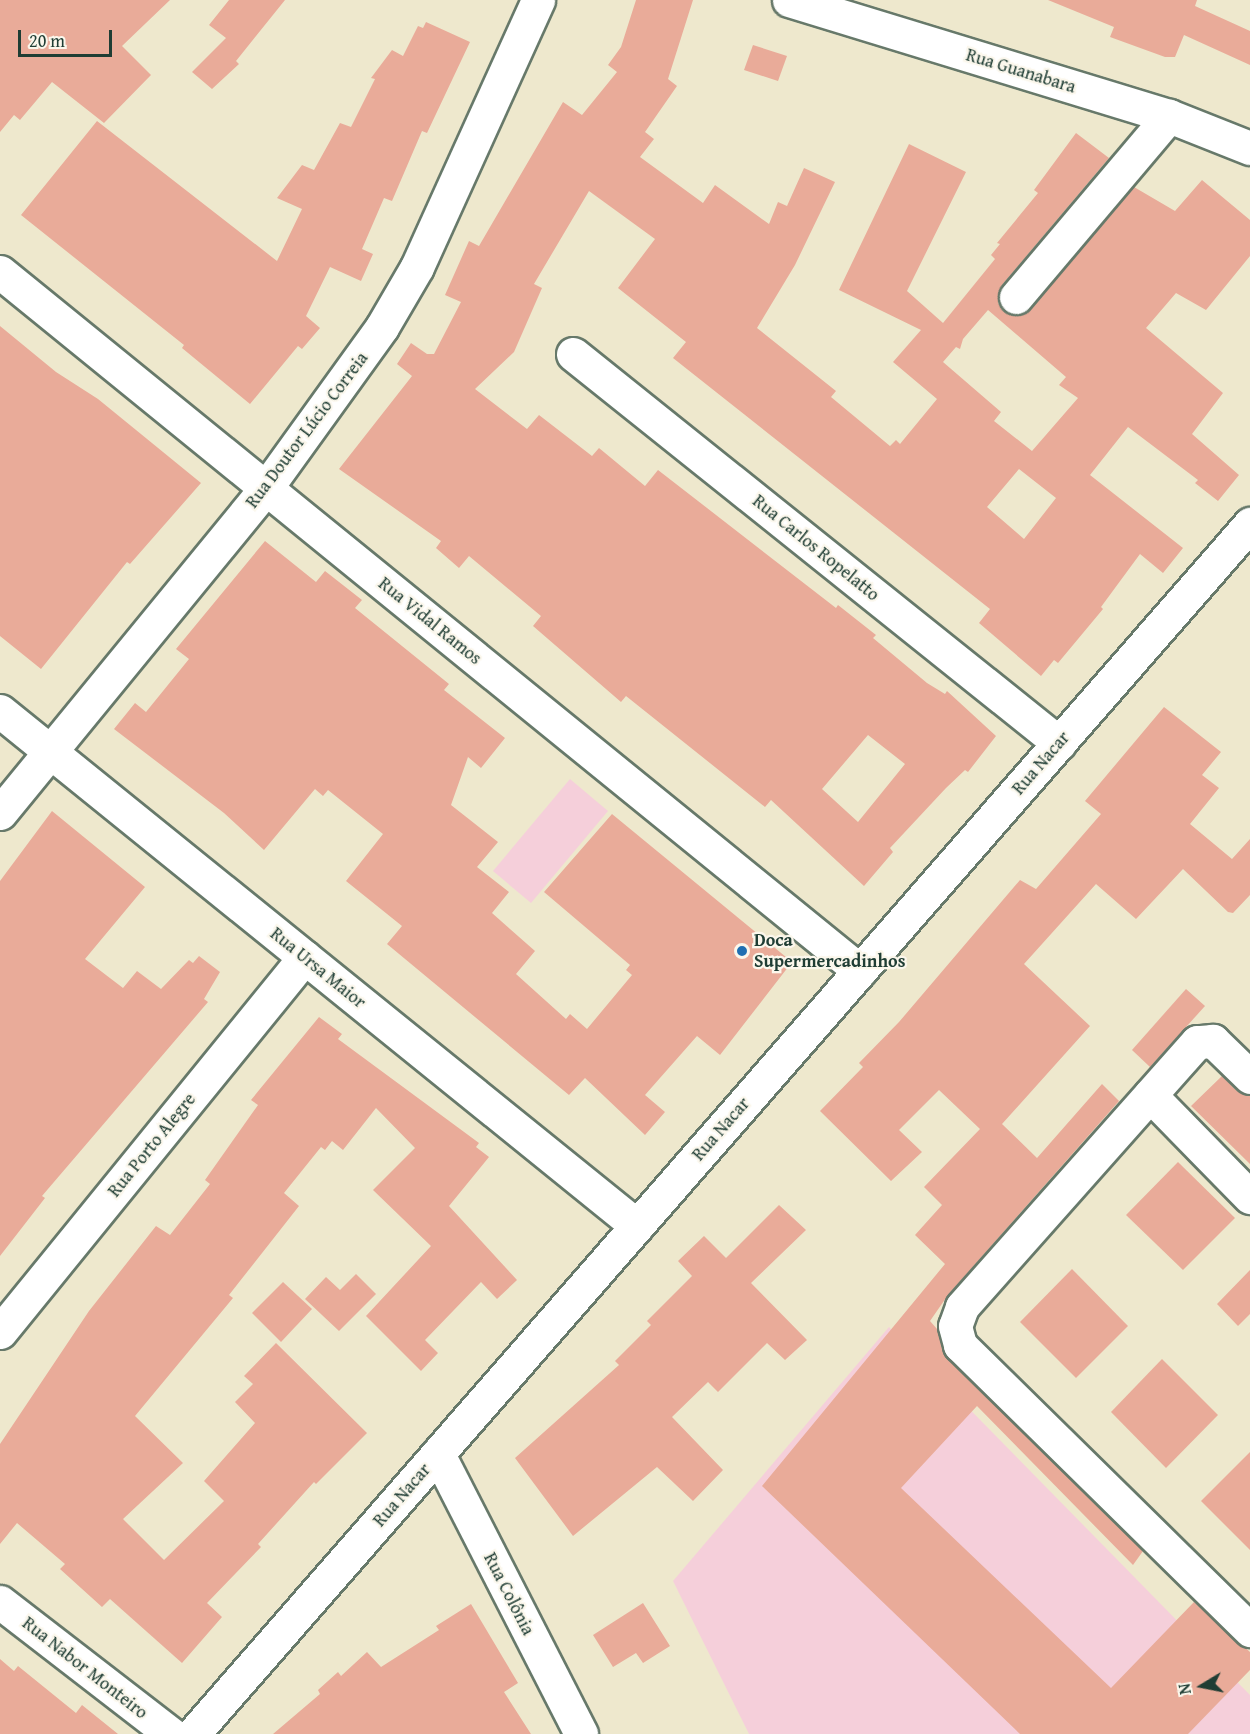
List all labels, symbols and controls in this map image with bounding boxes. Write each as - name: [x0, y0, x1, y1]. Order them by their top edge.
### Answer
- scale bar: [21, 18, 116, 56]
- text: 20 m: [29, 27, 65, 54]
- street label: Rua Guanabara: [964, 44, 1078, 98]
- street label: Rua Doutor Lúcio Correia: [241, 348, 373, 512]
- street label: Rua Carlos Ropelatto: [748, 490, 884, 606]
- street label: Rua Vidal Ramos: [374, 573, 486, 669]
- street label: Rua Nacar: [1008, 727, 1074, 799]
- street label: Rua Ursa Maior: [266, 923, 370, 1013]
- place label: Doca Supermercadinhos: [754, 930, 905, 972]
- marker: Doca Supermercadinhos: [735, 944, 749, 958]
- street label: Rua Porto Alegre: [104, 1089, 200, 1201]
- street label: Rua Nacar: [688, 1093, 754, 1165]
- street label: Rua Nacar: [369, 1459, 435, 1531]
- street label: Rua Colônia: [479, 1549, 539, 1639]
- street label: Rua Nabor Monteiro: [18, 1612, 152, 1724]
- north arrow: [1172, 1656, 1232, 1716]
- text: N: [1172, 1682, 1197, 1696]

